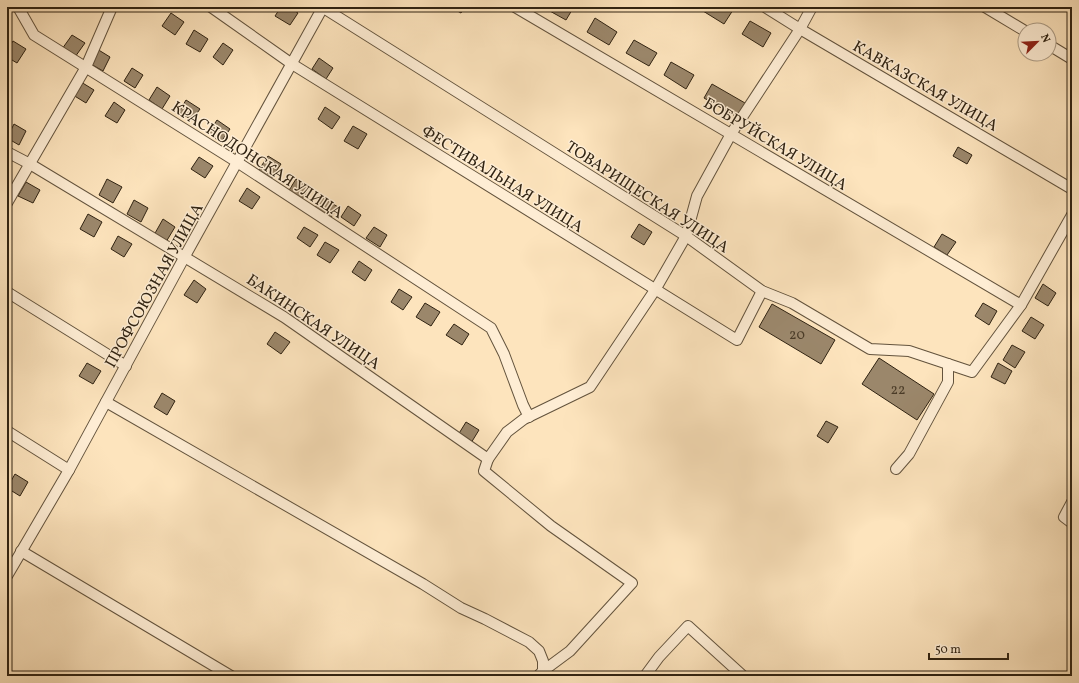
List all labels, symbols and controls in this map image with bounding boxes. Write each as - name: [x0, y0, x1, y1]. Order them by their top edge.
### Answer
- north arrow: [1017, 22, 1057, 62]
- text: N: [1036, 32, 1053, 45]
- street label: КАВКАЗСКАЯ УЛИЦА: [848, 36, 1002, 137]
- street label: БОБРУЙСКАЯ УЛИЦА: [699, 93, 851, 197]
- street label: КРАСНОДОНСКАЯ УЛИЦА: [167, 97, 347, 225]
- street label: ФЕСТИВАЛЬНАЯ УЛИЦА: [417, 121, 587, 239]
- street label: ТОВАРИЩЕСКАЯ УЛИЦА: [561, 136, 733, 259]
- street label: ПРОФСОЮЗНАЯ УЛИЦА: [100, 200, 209, 372]
- street label: БАКИНСКАЯ УЛИЦА: [242, 270, 384, 376]
- house number: 20: [789, 326, 805, 345]
- house number: 22: [890, 381, 906, 400]
- scale bar: [929, 635, 1008, 661]
- text: 50 m: [935, 642, 961, 658]

